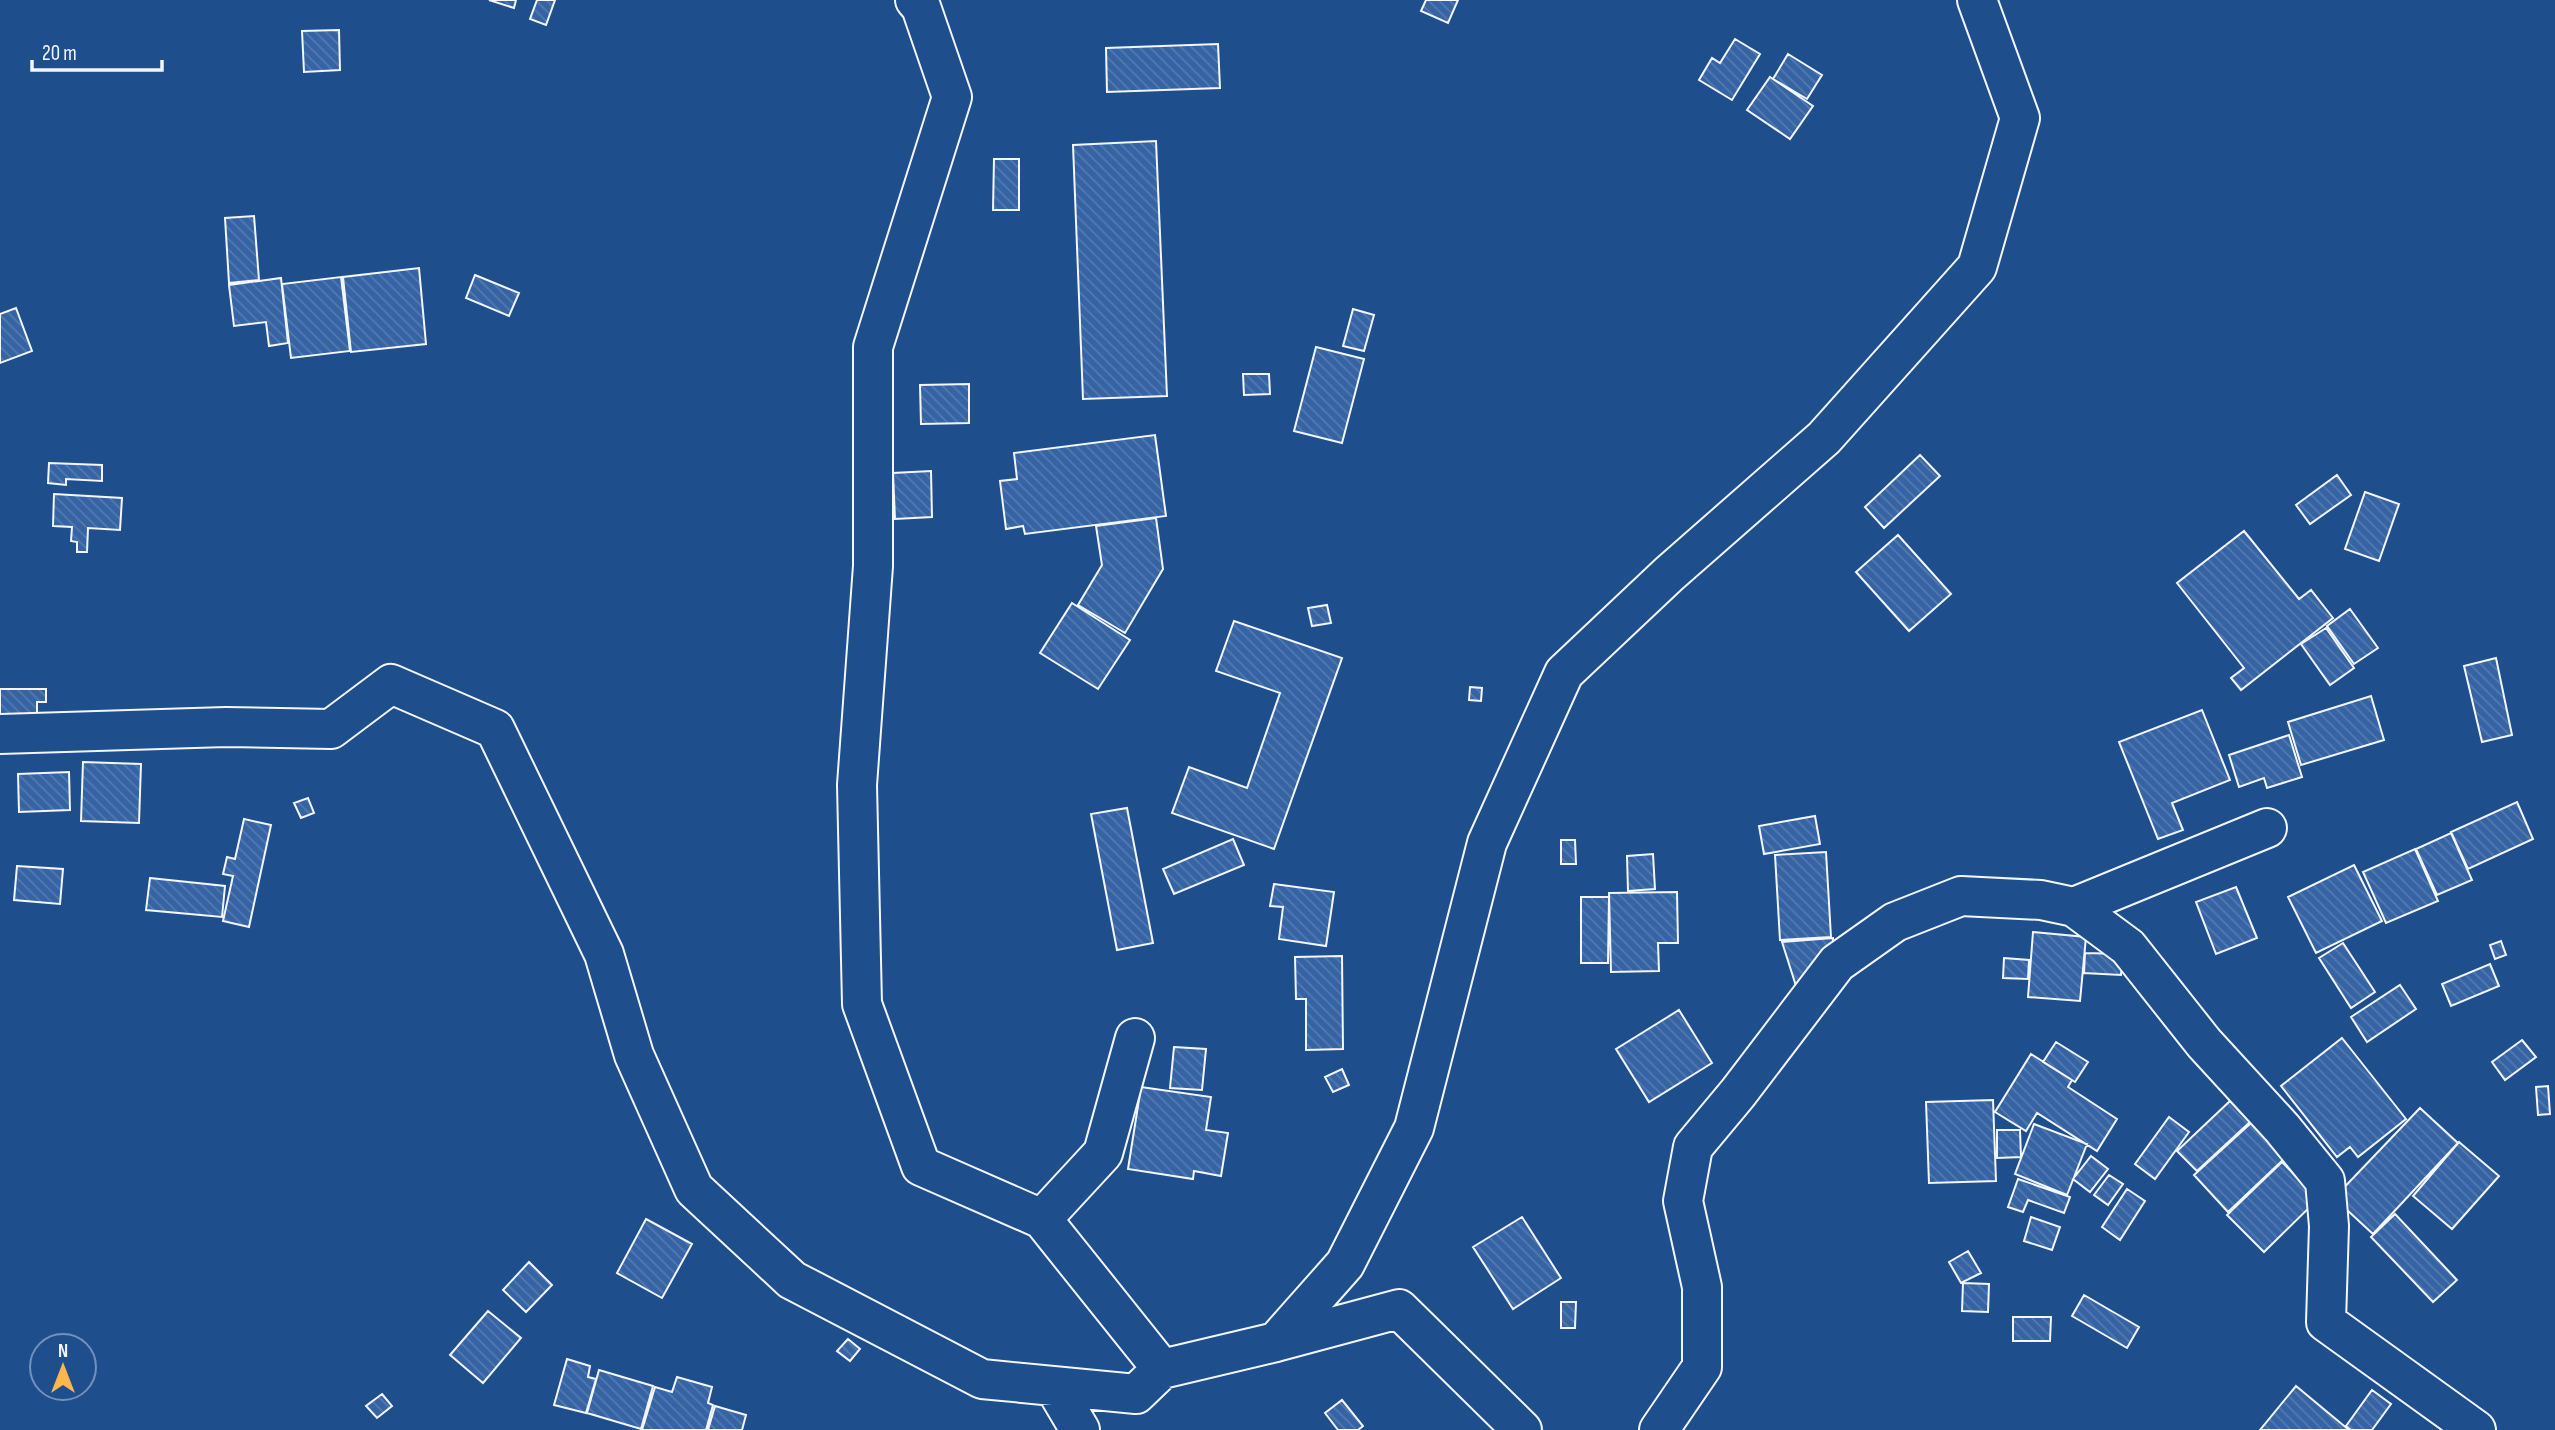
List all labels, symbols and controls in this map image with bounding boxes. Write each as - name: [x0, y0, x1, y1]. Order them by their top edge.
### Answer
- scale bar: [32, 28, 161, 72]
- text: 20 m: [42, 41, 77, 66]
- north arrow: [28, 1332, 98, 1402]
- text: N: [58, 1340, 68, 1363]

